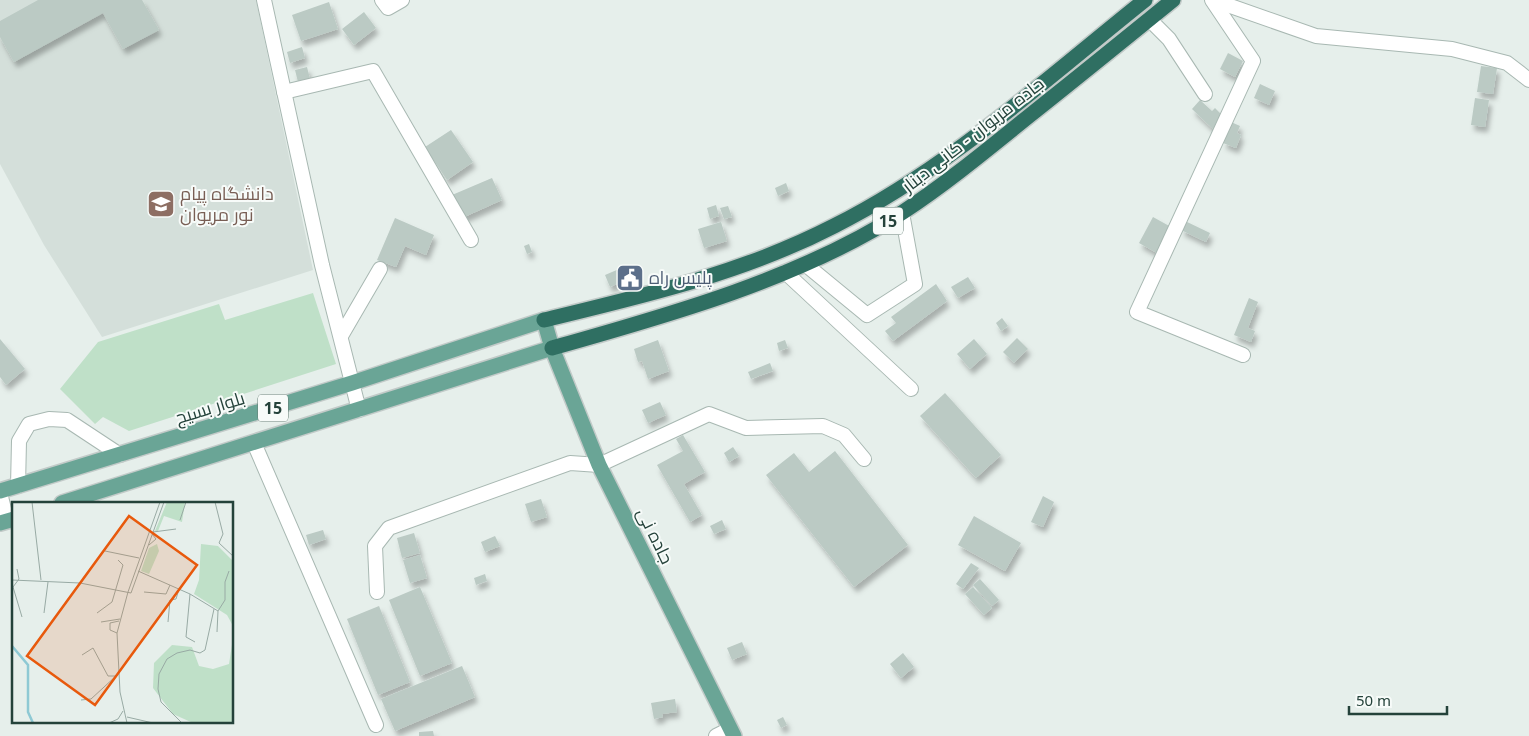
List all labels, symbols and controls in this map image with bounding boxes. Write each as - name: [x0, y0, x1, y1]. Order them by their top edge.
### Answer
- street label: جاده مریوان - کانی دینار: [896, 71, 1048, 198]
- place label: دانشگاه پیام نور مریوان: [180, 181, 274, 226]
- school or university icon: دانشگاه پیام نور مریوان: [146, 189, 176, 219]
- road number: 15: [873, 208, 903, 235]
- public building icon: پلیس راه: [615, 263, 645, 293]
- place label: پلیس راه: [649, 265, 712, 290]
- street label: بلوار بسیج: [172, 385, 248, 430]
- road number: 15: [258, 394, 288, 422]
- inset map: [12, 502, 234, 724]
- street label: جاده نی: [632, 503, 680, 568]
- scale bar: [1349, 684, 1446, 716]
- text: 50 m: [1356, 690, 1391, 710]

